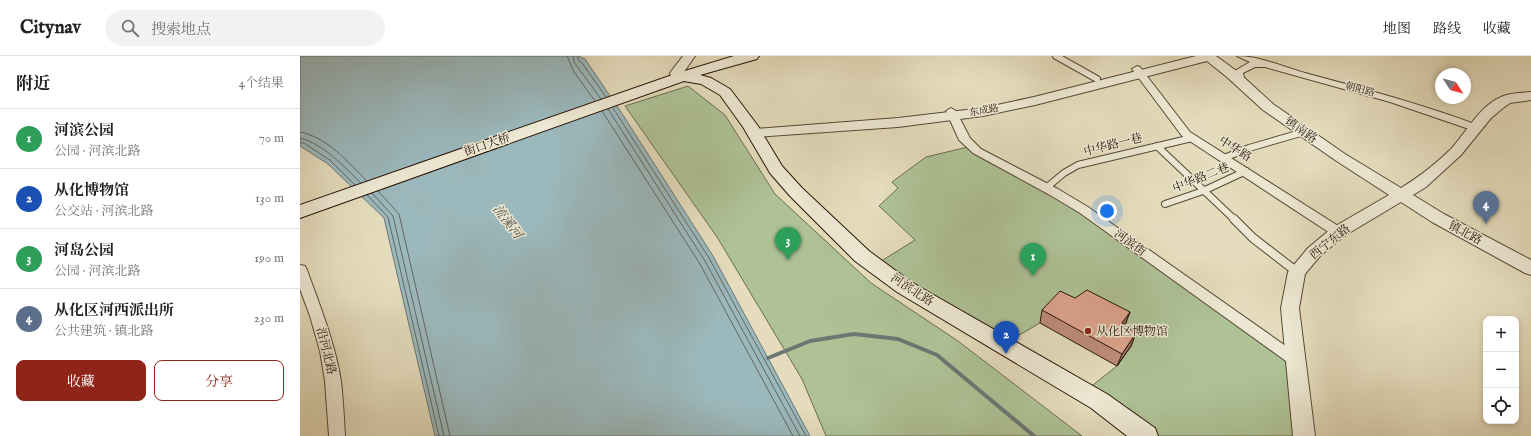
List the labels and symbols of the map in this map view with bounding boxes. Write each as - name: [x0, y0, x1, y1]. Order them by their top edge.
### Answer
- north arrow: [1435, 68, 1471, 104]
- street label: 朝阳路: [1344, 80, 1376, 100]
- street label: 东成路: [968, 102, 1000, 120]
- street label: 镇南路: [1282, 114, 1320, 146]
- street label: 街口大桥: [462, 130, 512, 160]
- street label: 中华路一巷: [1082, 130, 1144, 160]
- street label: 中华路: [1216, 133, 1254, 165]
- street label: 中华路二巷: [1170, 160, 1232, 196]
- pin: 4: [1473, 191, 1499, 224]
- water label: 流溪河: [488, 201, 527, 244]
- your location: [1097, 201, 1117, 221]
- street label: 镇北路: [1446, 218, 1484, 248]
- street label: 西宁东路: [1307, 221, 1353, 263]
- street label: 河滨街: [1111, 226, 1150, 260]
- pin: 3: [775, 227, 801, 260]
- pin: 1: [1020, 243, 1046, 276]
- street label: 河滨北路: [888, 271, 936, 309]
- pin: 2: [993, 321, 1019, 354]
- place label: 从化区博物馆: [1096, 324, 1168, 339]
- street label: 沿河北路: [313, 326, 339, 376]
- marker: 从化区博物馆: [1083, 326, 1093, 336]

